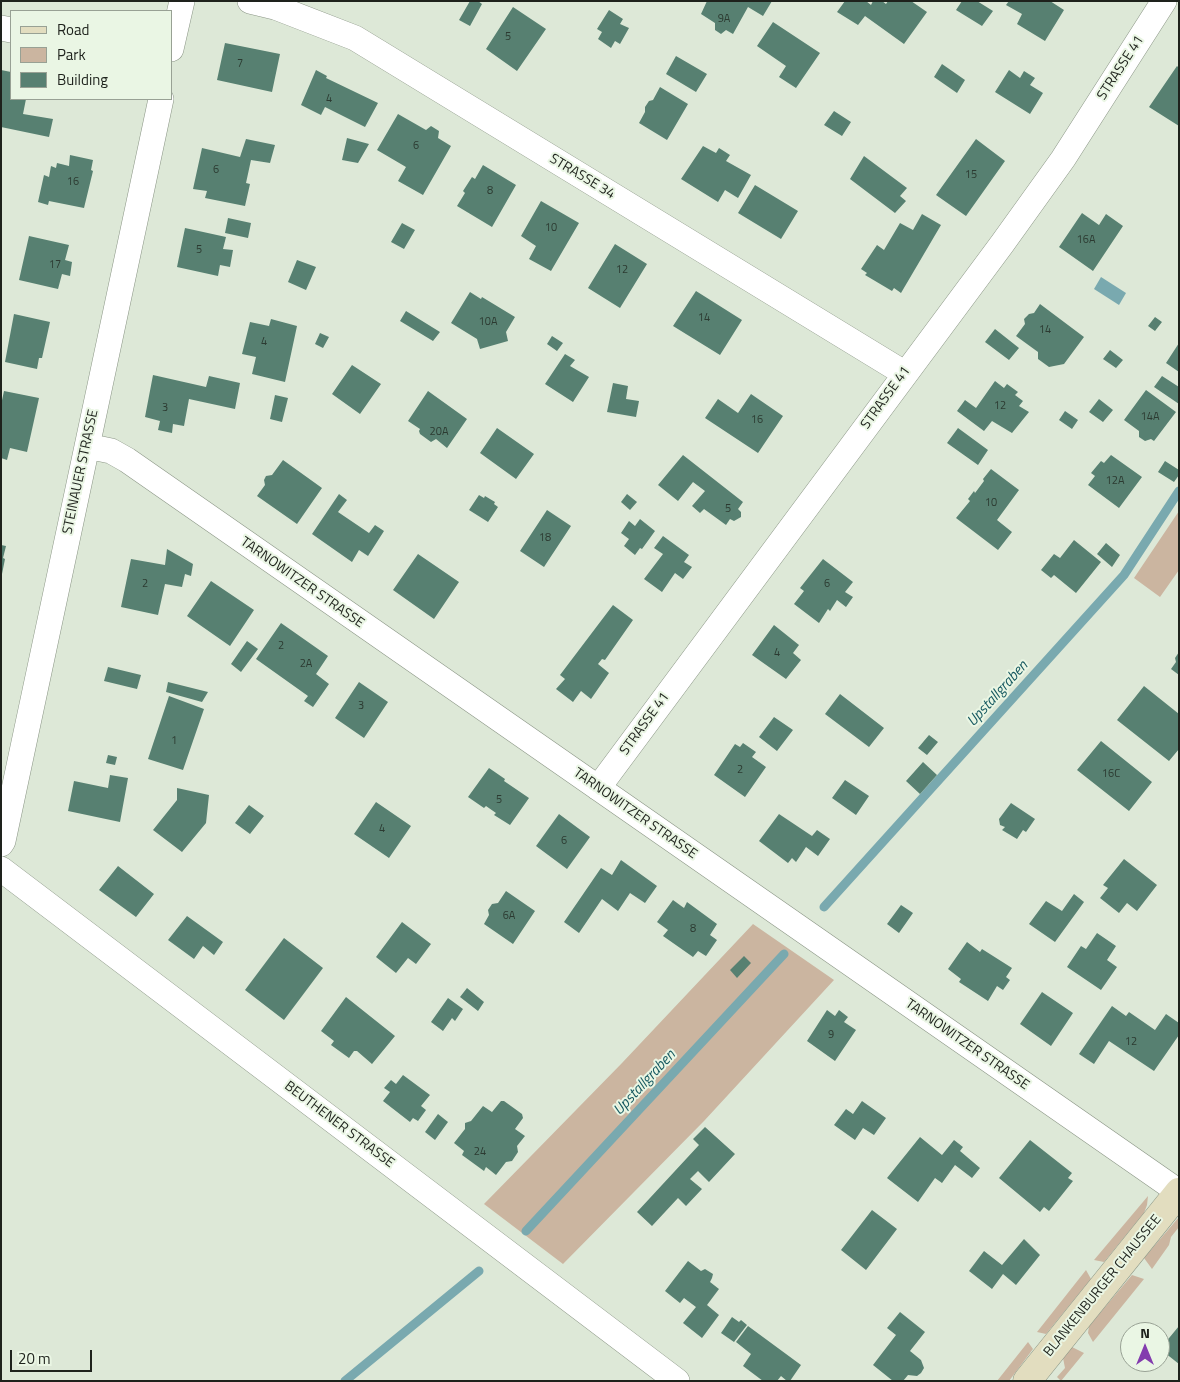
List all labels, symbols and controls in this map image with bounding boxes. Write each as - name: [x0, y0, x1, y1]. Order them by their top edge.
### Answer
- legend: [10, 10, 172, 100]
- house number: 9A: [718, 12, 730, 26]
- text: Road: [57, 18, 89, 41]
- house number: 5: [505, 30, 511, 44]
- street label: STRASSE 41: [1094, 33, 1148, 103]
- text: Park: [57, 43, 86, 66]
- house number: 7: [237, 57, 243, 71]
- text: Building: [57, 68, 108, 91]
- house number: 4: [326, 92, 332, 106]
- house number: 6: [413, 139, 419, 153]
- street label: STRASSE 34: [546, 151, 618, 203]
- house number: 6: [213, 163, 219, 177]
- house number: 15: [965, 168, 977, 182]
- house number: 16: [67, 175, 79, 189]
- house number: 8: [487, 184, 493, 198]
- house number: 10: [545, 221, 557, 235]
- house number: 16A: [1077, 233, 1095, 247]
- house number: 5: [196, 243, 202, 257]
- house number: 17: [49, 258, 61, 272]
- house number: 12: [616, 263, 628, 277]
- house number: 14: [698, 311, 710, 325]
- house number: 10A: [479, 315, 497, 329]
- house number: 14: [1039, 323, 1051, 337]
- house number: 4: [261, 335, 267, 349]
- street label: STRASSE 41: [858, 363, 914, 433]
- house number: 12: [994, 399, 1006, 413]
- house number: 3: [162, 401, 168, 415]
- street label: STEINAUER STRASSE: [60, 408, 102, 536]
- house number: 14A: [1141, 410, 1159, 424]
- house number: 16: [751, 413, 763, 427]
- house number: 20A: [430, 425, 448, 439]
- house number: 12A: [1106, 474, 1124, 488]
- house number: 10: [985, 496, 997, 510]
- house number: 5: [725, 502, 731, 516]
- house number: 18: [539, 531, 551, 545]
- street label: TARNOWITZER STRASSE: [237, 534, 367, 632]
- house number: 2: [142, 577, 148, 591]
- house number: 6: [824, 577, 830, 591]
- house number: 2: [278, 639, 284, 653]
- house number: 4: [774, 646, 780, 660]
- house number: 2A: [300, 657, 312, 671]
- water label: Upstallgraben: [964, 657, 1032, 731]
- street label: STRASSE 41: [617, 689, 673, 759]
- house number: 3: [358, 699, 364, 713]
- house number: 1: [171, 734, 177, 748]
- house number: 2: [737, 763, 743, 777]
- street label: TARNOWITZER STRASSE: [570, 765, 700, 863]
- house number: 16C: [1102, 767, 1120, 781]
- house number: 5: [496, 793, 502, 807]
- house number: 4: [379, 822, 385, 836]
- house number: 6: [561, 834, 567, 848]
- house number: 6A: [503, 909, 515, 923]
- house number: 8: [690, 922, 696, 936]
- street label: TARNOWITZER STRASSE: [902, 996, 1032, 1094]
- house number: 9: [828, 1028, 834, 1042]
- house number: 12: [1125, 1035, 1137, 1049]
- water label: Upstallgraben: [610, 1047, 680, 1119]
- street label: BEUTHENER STRASSE: [281, 1078, 397, 1172]
- house number: 24: [474, 1145, 486, 1159]
- street label: BLANKENBURGER CHAUSSEE: [1041, 1212, 1165, 1360]
- north arrow: [1120, 1322, 1170, 1372]
- scale bar: [12, 1340, 95, 1372]
- text: 20 m: [18, 1347, 51, 1370]

